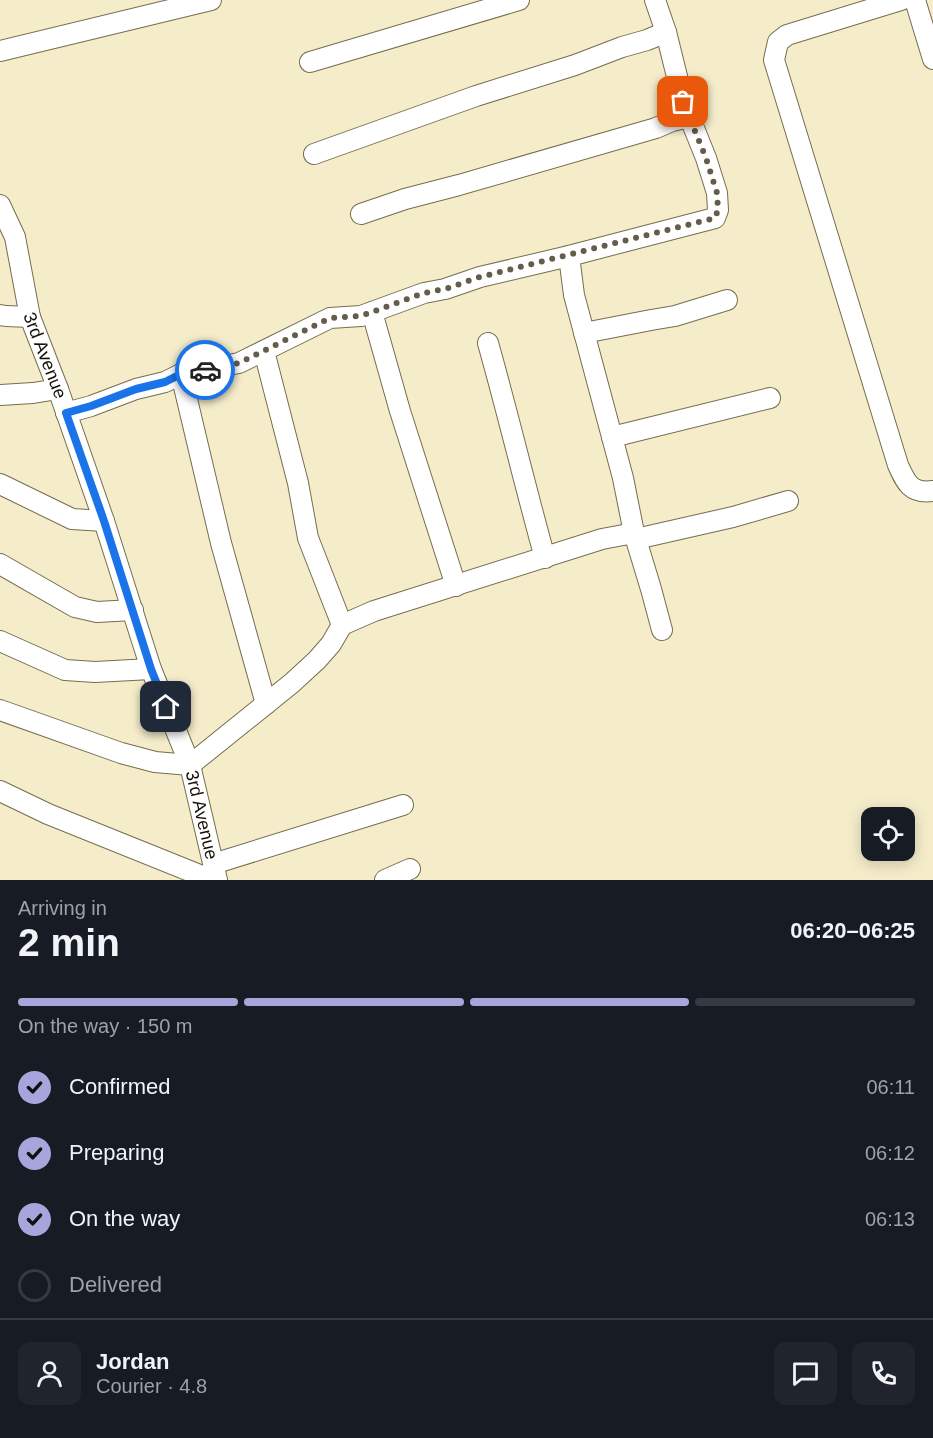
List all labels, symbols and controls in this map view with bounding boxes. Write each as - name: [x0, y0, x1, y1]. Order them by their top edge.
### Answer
- pin: [657, 76, 708, 127]
- icon: bag: [666, 85, 699, 118]
- street label: 3rd Avenue: [19, 310, 71, 401]
- courier: [175, 340, 235, 400]
- icon: car: [189, 354, 222, 387]
- pin: [140, 681, 191, 732]
- icon: home: [149, 690, 182, 723]
- street label: 3rd Avenue: [182, 768, 222, 861]
- map controls: [861, 807, 915, 861]
- button: locate: [861, 807, 915, 861]
- text: Arriving in: [18, 897, 107, 919]
- text: 06:20–06:25: [790, 918, 915, 943]
- text: 2 min: [18, 921, 120, 964]
- text: On the way · 150 m: [18, 1015, 193, 1037]
- icon: check: [18, 1071, 51, 1104]
- text: Confirmed: [69, 1074, 170, 1099]
- text: 06:11: [866, 1076, 915, 1098]
- icon: check: [18, 1137, 51, 1170]
- text: Preparing: [69, 1140, 164, 1165]
- text: 06:12: [865, 1142, 915, 1164]
- icon: check: [18, 1203, 51, 1236]
- text: On the way: [69, 1206, 180, 1231]
- text: 06:13: [865, 1208, 915, 1230]
- text: Delivered: [69, 1272, 162, 1297]
- button: person: [18, 1342, 81, 1405]
- button: chat: [774, 1342, 837, 1405]
- button: phone: [852, 1342, 915, 1405]
- text: Jordan: [96, 1349, 169, 1374]
- text: Courier · 4.8: [96, 1375, 207, 1397]

